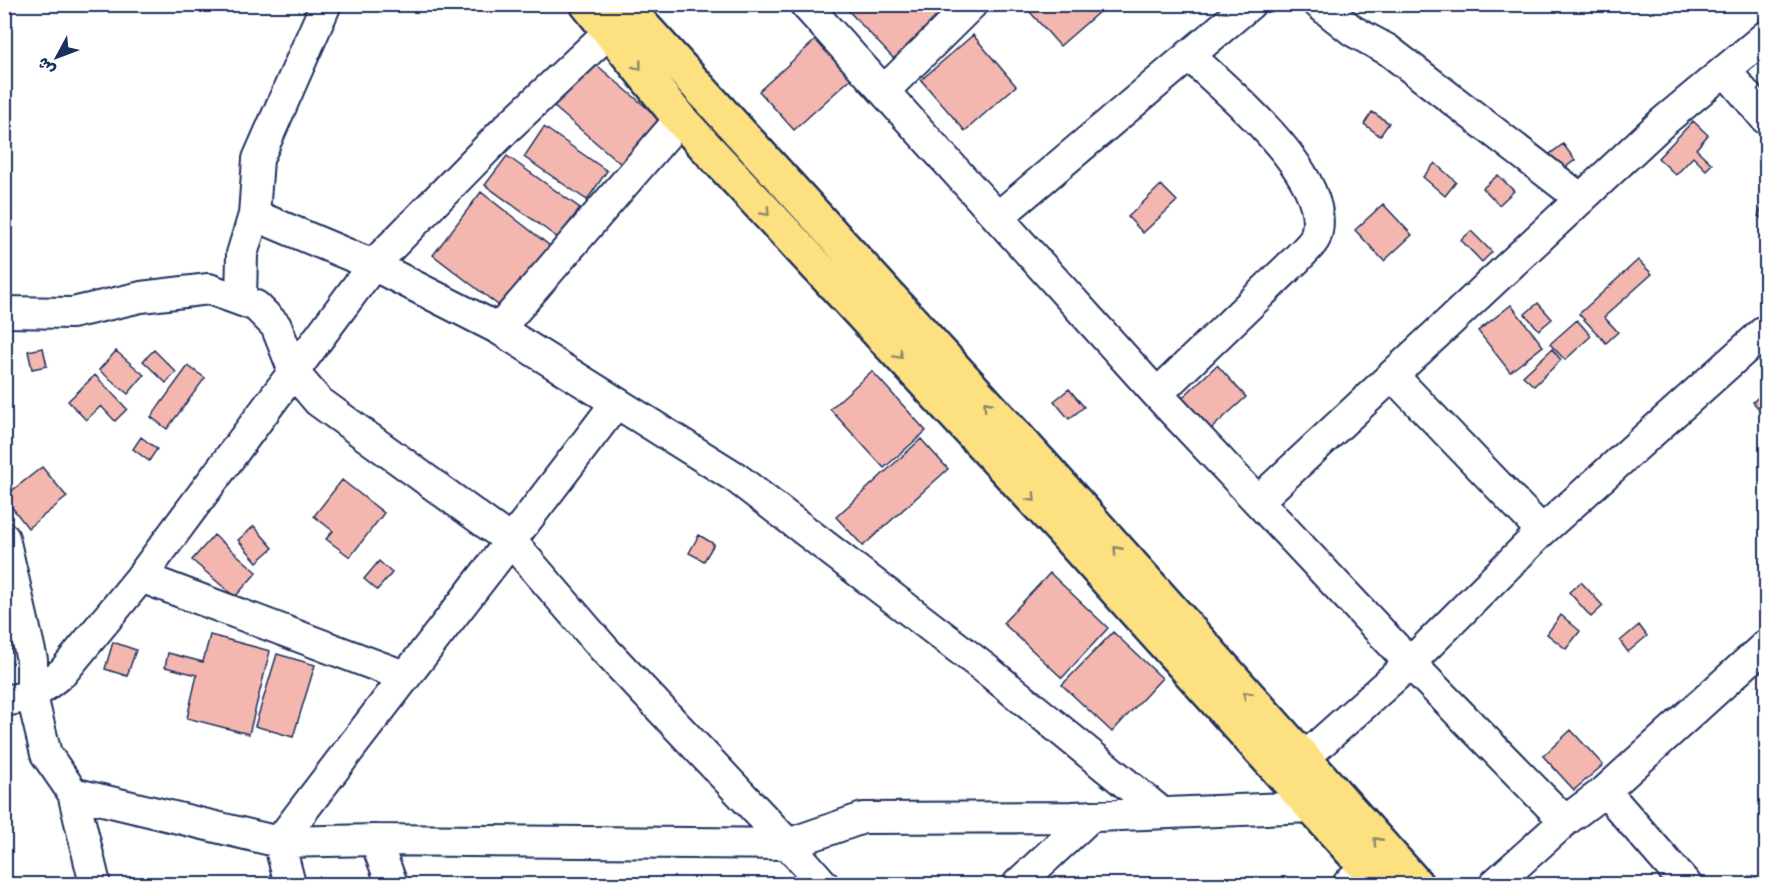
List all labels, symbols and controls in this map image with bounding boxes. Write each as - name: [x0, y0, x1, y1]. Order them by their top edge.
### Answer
- north arrow: [27, 27, 87, 87]
- text: ش: [30, 53, 60, 82]
- one-way arrow: [630, 59, 641, 70]
- one-way arrow: [759, 205, 770, 216]
- one-way arrow: [892, 348, 903, 359]
- one-way arrow: [983, 401, 994, 412]
- one-way arrow: [1024, 491, 1035, 502]
- one-way arrow: [1113, 546, 1124, 557]
- one-way arrow: [1243, 692, 1254, 702]
- one-way arrow: [1373, 837, 1384, 848]

